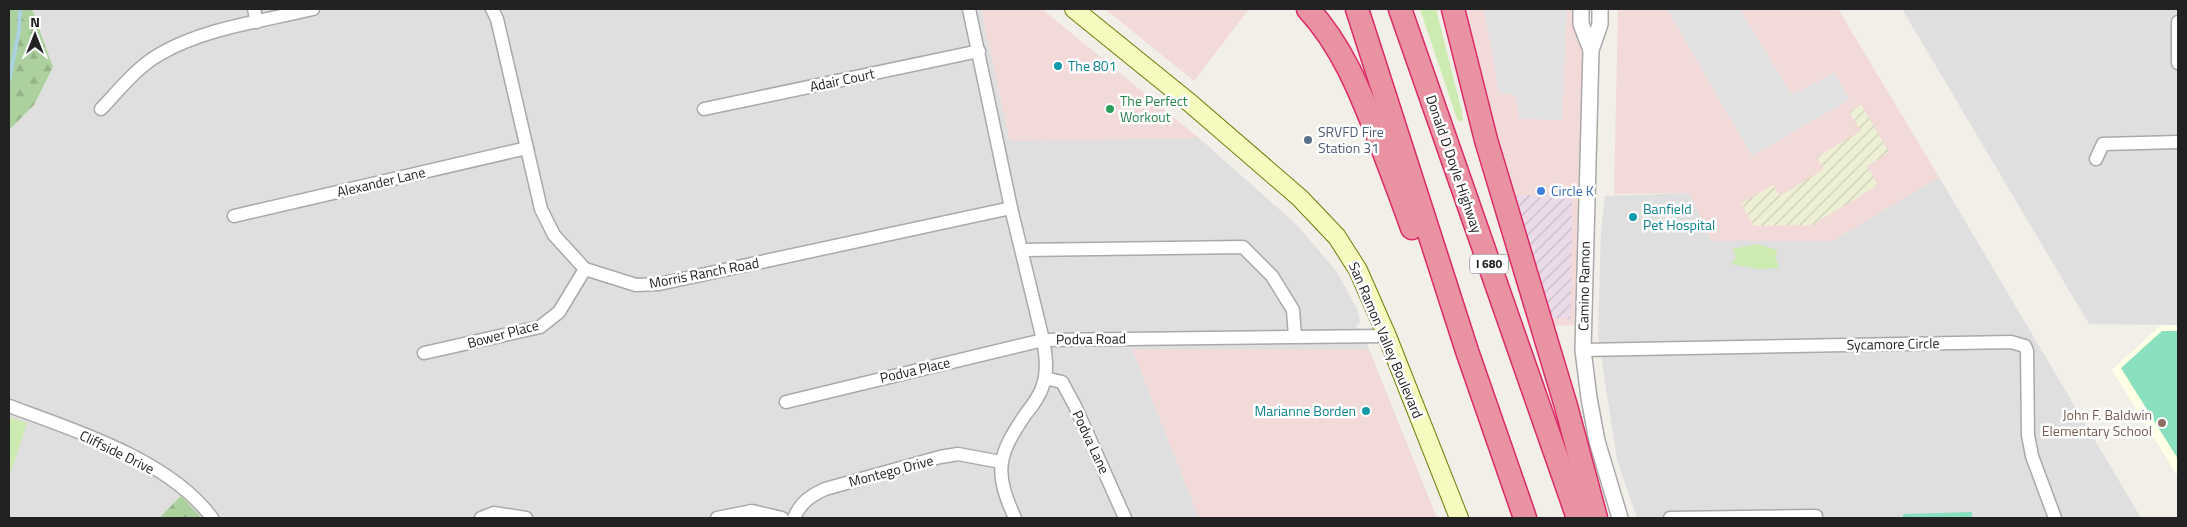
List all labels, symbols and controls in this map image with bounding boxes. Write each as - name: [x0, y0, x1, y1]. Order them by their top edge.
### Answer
- north arrow: [10, 10, 60, 60]
- text: N: [30, 11, 40, 32]
- place label: The 801: [1068, 55, 1117, 76]
- marker: The 801: [1052, 60, 1064, 72]
- street label: Adair Court: [808, 62, 876, 97]
- place label: The Perfect Workout: [1120, 90, 1188, 127]
- street label: Donald D Doyle Highway: [1421, 92, 1488, 236]
- marker: The Perfect Workout: [1104, 103, 1116, 115]
- place label: SRVFD Fire Station 31: [1318, 121, 1384, 158]
- marker: SRVFD Fire Station 31: [1302, 134, 1314, 146]
- street label: Alexander Lane: [335, 161, 427, 202]
- place label: Circle K: [1551, 180, 1594, 201]
- marker: Circle K: [1535, 185, 1547, 197]
- place label: Banfield Pet Hospital: [1643, 198, 1715, 235]
- marker: Banfield Pet Hospital: [1627, 211, 1639, 223]
- street label: Camino Ramon: [1572, 241, 1595, 331]
- street label: Morris Ranch Road: [647, 252, 761, 293]
- road number: I 680: [1470, 254, 1508, 274]
- street label: San Ramon Valley Boulevard: [1344, 258, 1429, 421]
- street label: Bower Place: [465, 314, 541, 353]
- street label: Podva Road: [1056, 327, 1126, 350]
- street label: Sycamore Circle: [1846, 332, 1940, 355]
- street label: Podva Place: [878, 351, 952, 388]
- place label: Marianne Borden: [1254, 400, 1356, 421]
- place label: John F. Baldwin Elementary School: [2042, 404, 2152, 441]
- marker: Marianne Borden: [1360, 405, 1372, 417]
- street label: Podva Lane: [1068, 407, 1115, 477]
- marker: John F. Baldwin Elementary School: [2156, 417, 2168, 429]
- street label: Cliffside Drive: [76, 424, 158, 479]
- street label: Montego Drive: [846, 449, 936, 492]

